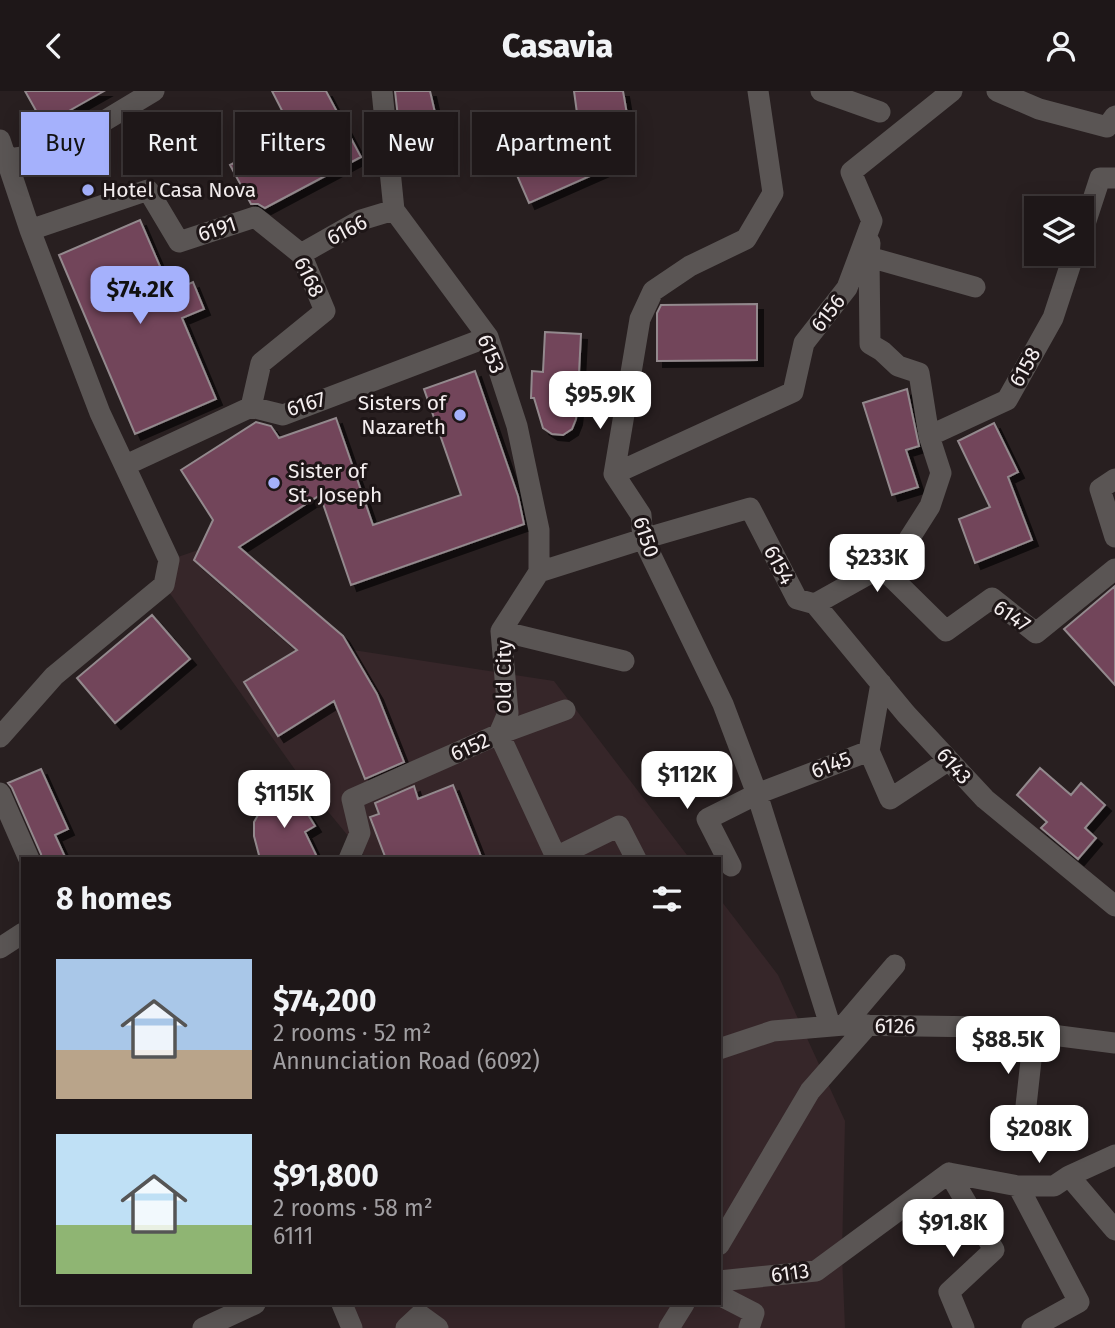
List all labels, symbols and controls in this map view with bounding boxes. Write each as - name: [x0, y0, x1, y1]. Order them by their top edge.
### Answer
- icon: back: [35, 27, 73, 65]
- text: Casavia: [502, 27, 613, 65]
- icon: person: [1042, 27, 1080, 65]
- chip: Buy: [21, 112, 109, 175]
- chip: Rent: [123, 112, 221, 175]
- chip: Filters: [235, 112, 350, 175]
- chip: New: [364, 112, 458, 175]
- chip: Apartment: [472, 112, 635, 175]
- place label: Hotel Casa Nova: [102, 177, 256, 203]
- marker: Hotel Casa Nova: [80, 182, 96, 198]
- map controls: [1024, 196, 1094, 266]
- button: layers: [1024, 196, 1094, 266]
- street label: 6166: [323, 209, 371, 251]
- street label: 6191: [194, 211, 240, 247]
- street label: 6168: [288, 252, 330, 302]
- pin: $74.2K: [83, 267, 197, 326]
- text: $74.2K: [107, 275, 173, 303]
- street label: 6156: [805, 289, 851, 337]
- street label: 6153: [471, 331, 511, 377]
- street label: 6158: [1004, 343, 1046, 391]
- pin: $95.9K: [543, 371, 657, 431]
- text: $95.9K: [565, 380, 635, 408]
- street label: 6167: [283, 386, 329, 422]
- place label: Sisters of Nazareth: [358, 390, 448, 440]
- marker: Sisters of Nazareth: [452, 407, 468, 423]
- place label: Sister of St. Joseph: [288, 458, 382, 508]
- marker: Sister of St. Joseph: [266, 475, 282, 491]
- street label: 6150: [627, 513, 665, 561]
- pin: $233K: [828, 535, 926, 594]
- street label: 6154: [758, 541, 800, 589]
- text: $233K: [846, 543, 908, 571]
- street label: 6147: [988, 594, 1036, 638]
- street label: Old City: [491, 639, 517, 714]
- street label: 6152: [446, 727, 494, 767]
- street label: 6143: [931, 742, 977, 790]
- street label: 6145: [807, 746, 855, 784]
- pin: $112K: [638, 751, 736, 811]
- text: $112K: [657, 760, 717, 788]
- pin: $115K: [235, 771, 333, 830]
- text: $115K: [254, 779, 314, 807]
- icon: filters: [648, 880, 686, 918]
- text: 8 homes: [56, 881, 172, 917]
- text: $74,200: [273, 983, 376, 1019]
- icon: home: [112, 987, 196, 1071]
- street label: 6126: [874, 1013, 916, 1039]
- pin: $88.5K: [951, 1017, 1065, 1076]
- text: 2 rooms · 52 m²: [273, 1019, 431, 1047]
- text: $88.5K: [972, 1025, 1044, 1053]
- text: Annunciation Road (6092): [273, 1047, 540, 1075]
- pin: $208K: [990, 1105, 1088, 1165]
- text: $208K: [1006, 1114, 1072, 1142]
- text: $91,800: [273, 1158, 379, 1194]
- icon: home: [112, 1162, 196, 1246]
- text: 2 rooms · 58 m²: [273, 1194, 433, 1222]
- pin: $91.8K: [896, 1199, 1010, 1259]
- text: $91.8K: [919, 1208, 987, 1236]
- text: 6111: [273, 1222, 313, 1250]
- street label: 6113: [769, 1257, 811, 1289]

